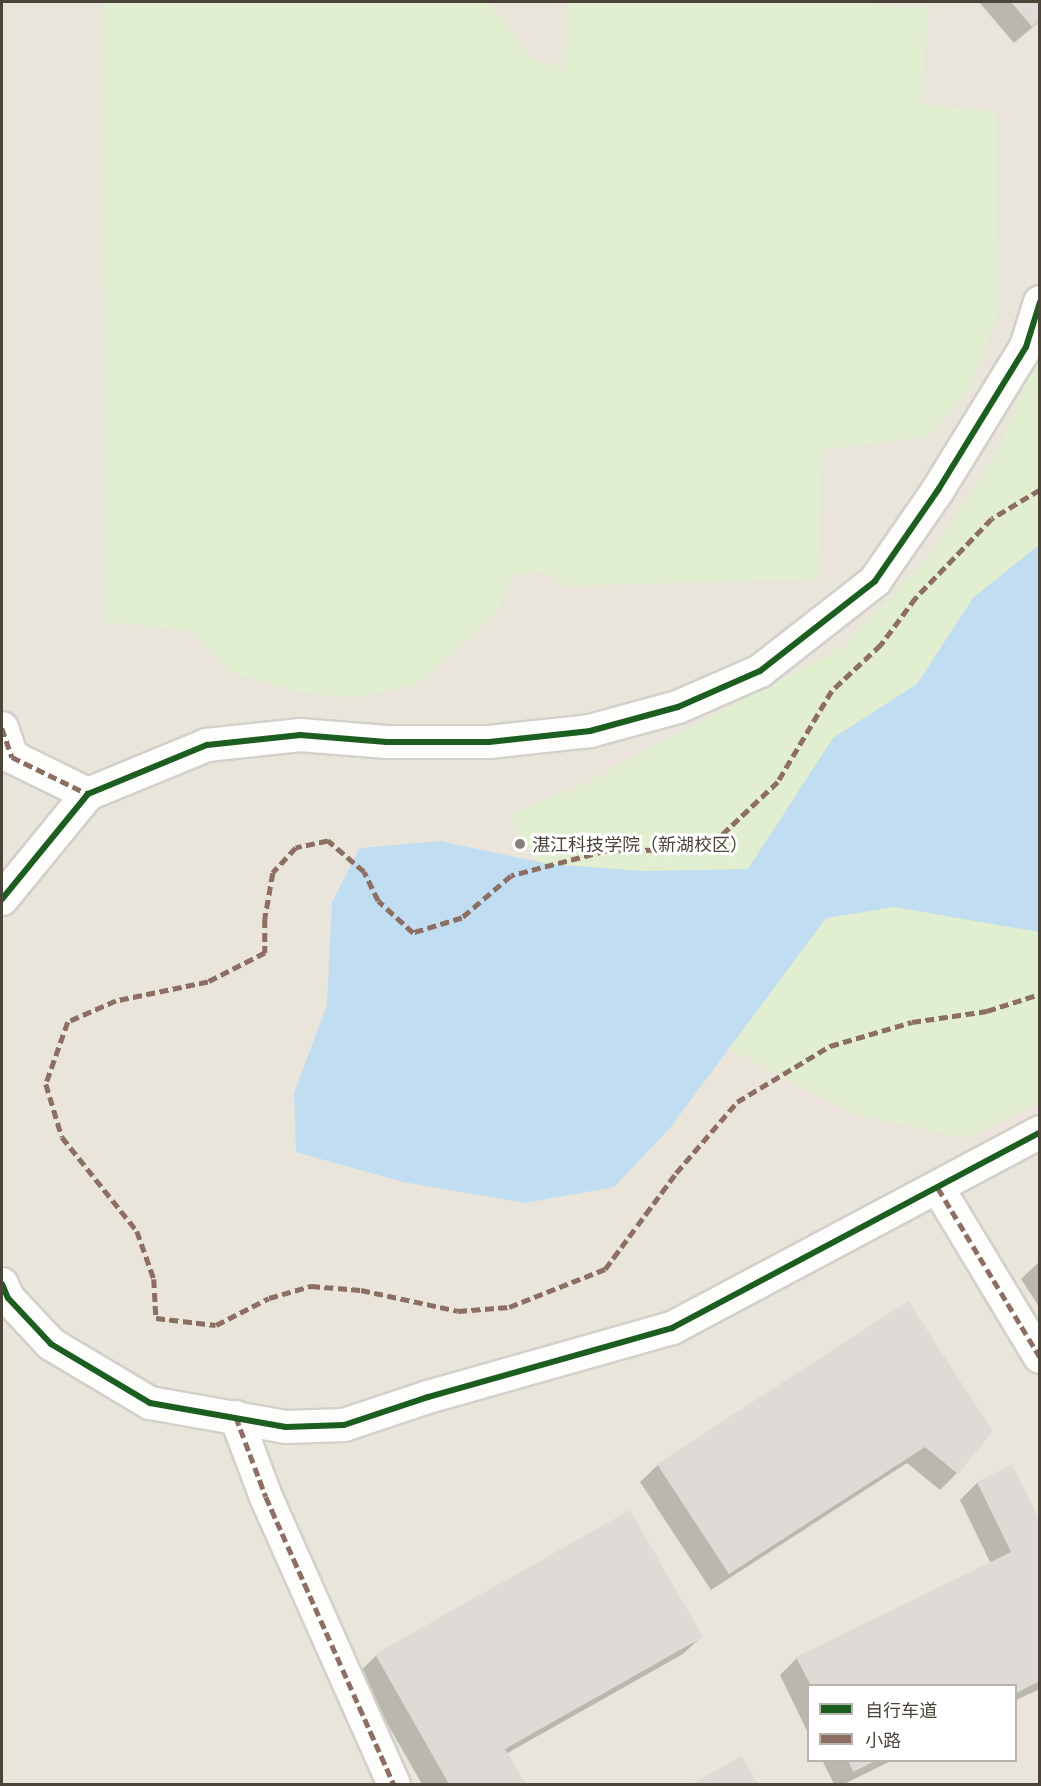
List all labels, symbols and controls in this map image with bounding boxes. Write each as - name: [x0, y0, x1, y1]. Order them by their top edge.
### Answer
- place label: 湛江科技学院（新湖校区）: [532, 833, 748, 855]
- marker: 湛江科技学院（新湖校区）: [513, 837, 527, 851]
- legend: [807, 1684, 1017, 1762]
- text: 自行车道: [865, 1698, 937, 1722]
- text: 小路: [865, 1728, 901, 1752]

